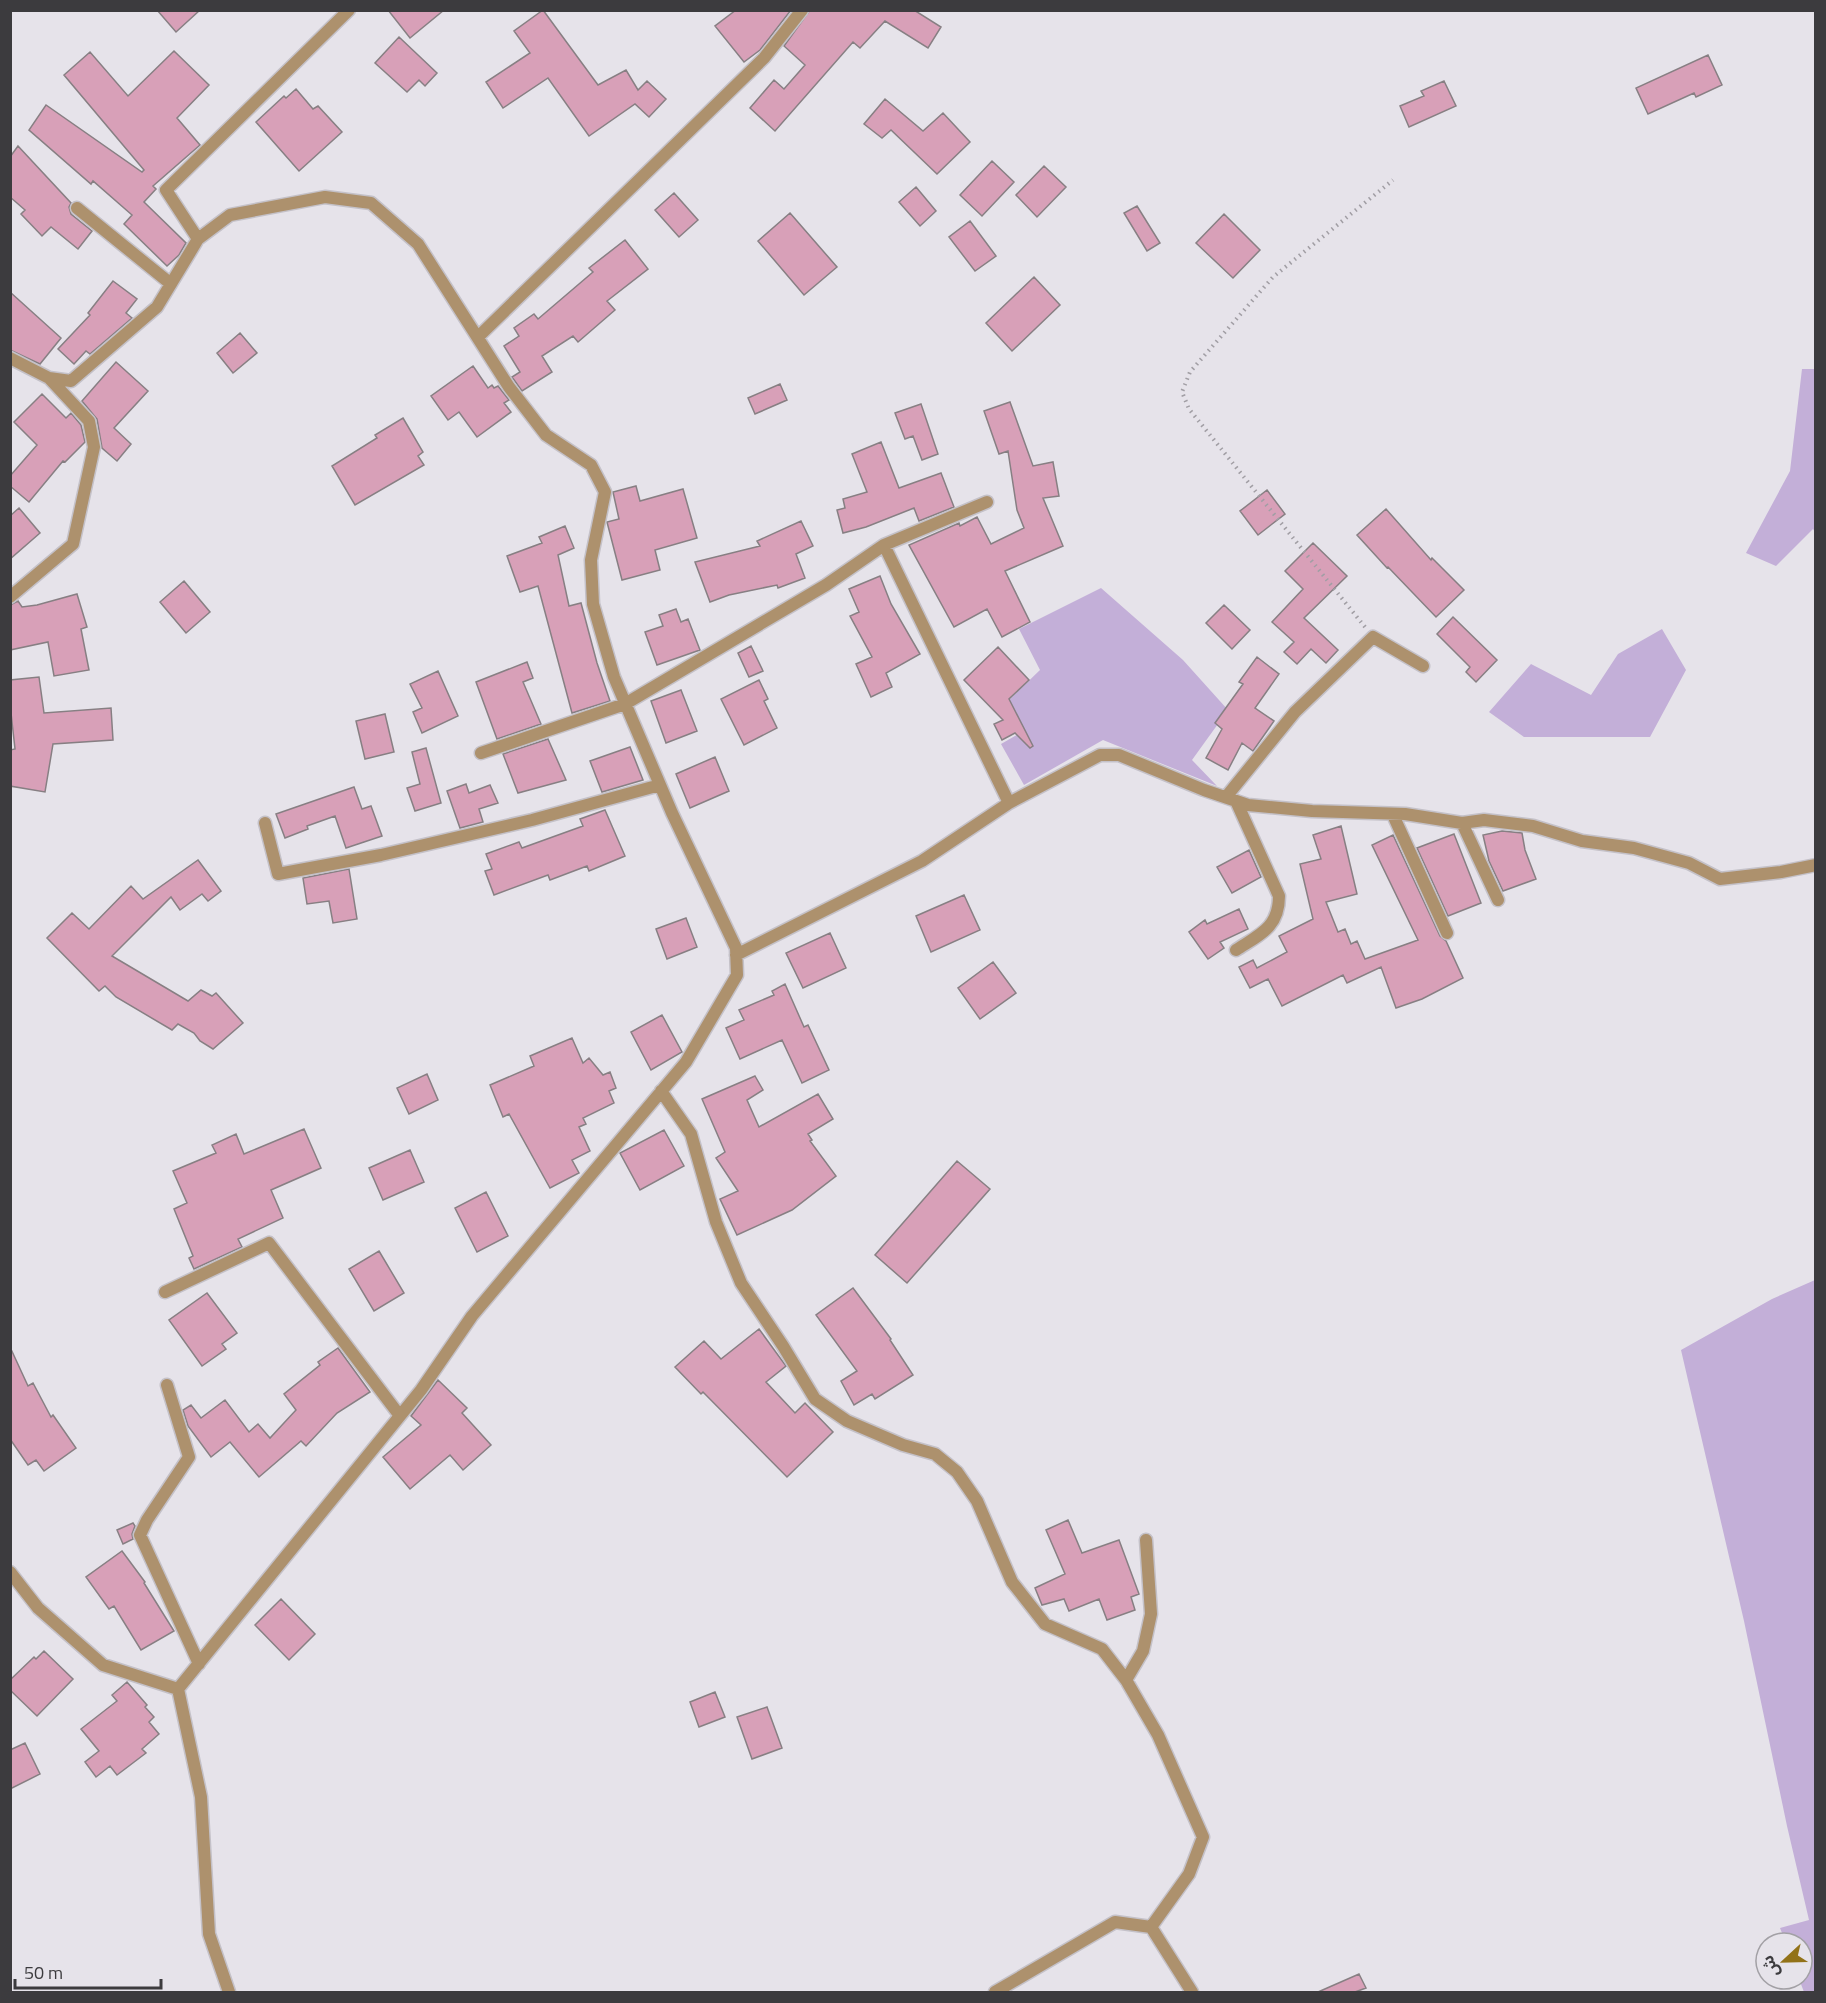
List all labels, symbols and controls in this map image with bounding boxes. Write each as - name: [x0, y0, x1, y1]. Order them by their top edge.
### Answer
- north arrow: [1754, 1931, 1814, 1991]
- scale bar: [15, 1952, 160, 1990]
- text: ش: [1755, 1952, 1785, 1981]
- text: 50 m: [24, 1959, 63, 1986]

